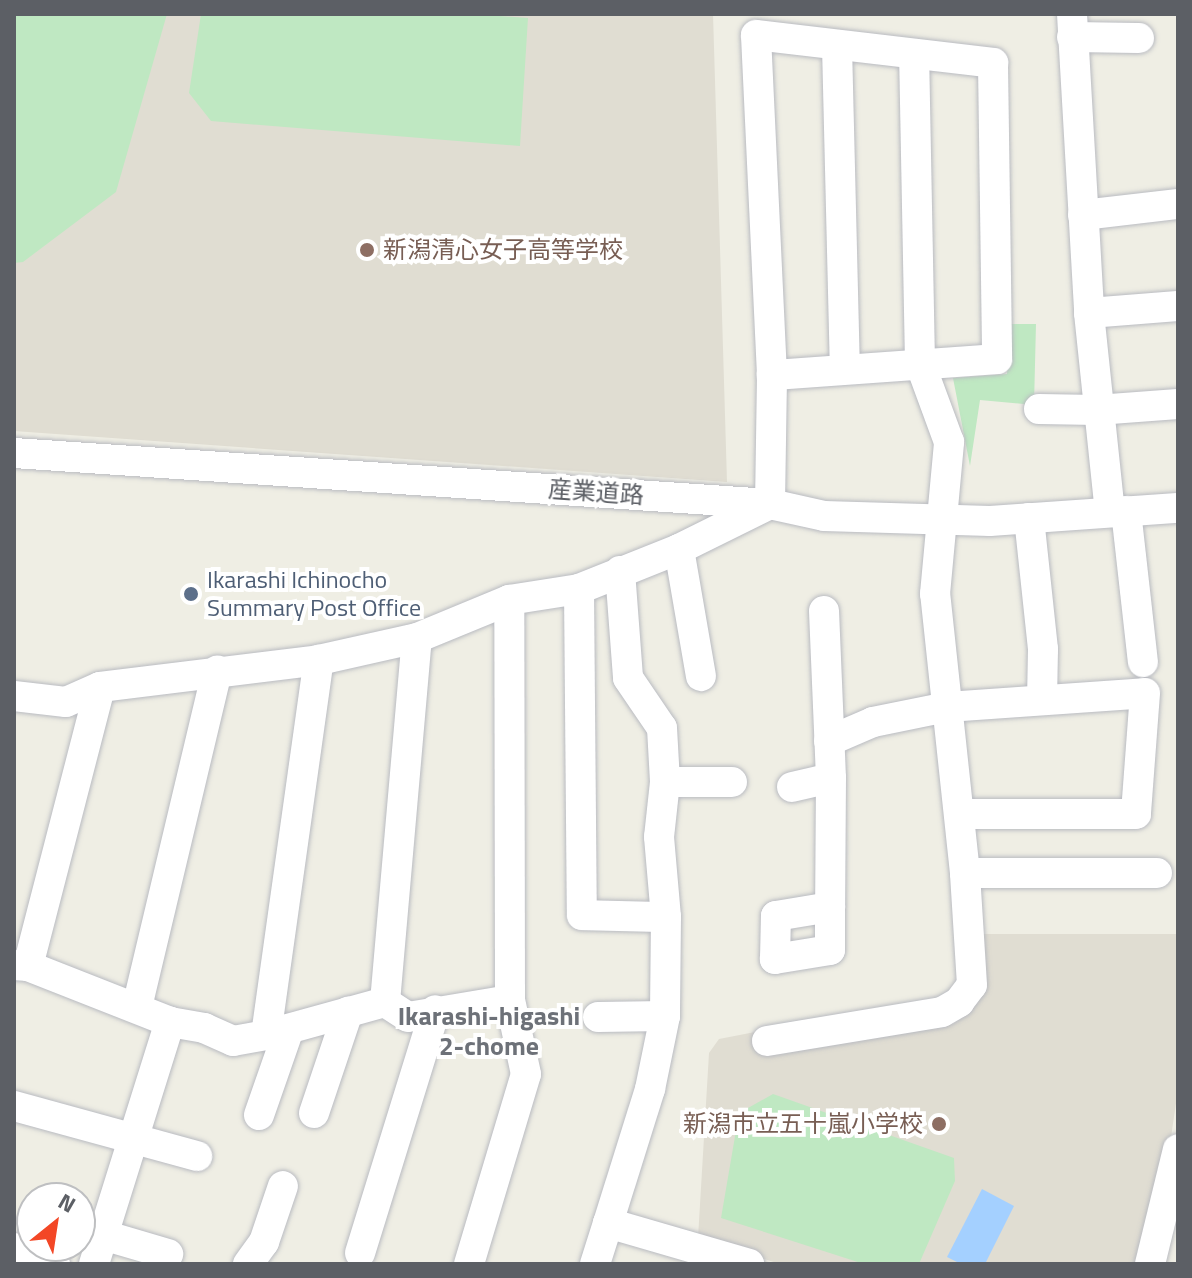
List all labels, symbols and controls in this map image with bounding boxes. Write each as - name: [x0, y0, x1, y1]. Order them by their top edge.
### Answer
- place label: 新潟清心女子高等学校: [383, 236, 623, 264]
- marker: 新潟清心女子高等学校: [358, 241, 376, 259]
- street label: 産業道路: [547, 474, 645, 510]
- place label: Ikarashi Ichinocho Summary Post Office: [207, 566, 421, 622]
- marker: Ikarashi Ichinocho Summary Post Office: [182, 585, 200, 603]
- district label: Ikarashi-higashi 2-chome: [398, 1000, 580, 1062]
- place label: 新潟市立五十嵐小学校: [683, 1110, 923, 1138]
- marker: 新潟市立五十嵐小学校: [930, 1115, 948, 1133]
- north arrow: [16, 1182, 96, 1262]
- text: N: [52, 1184, 82, 1221]

